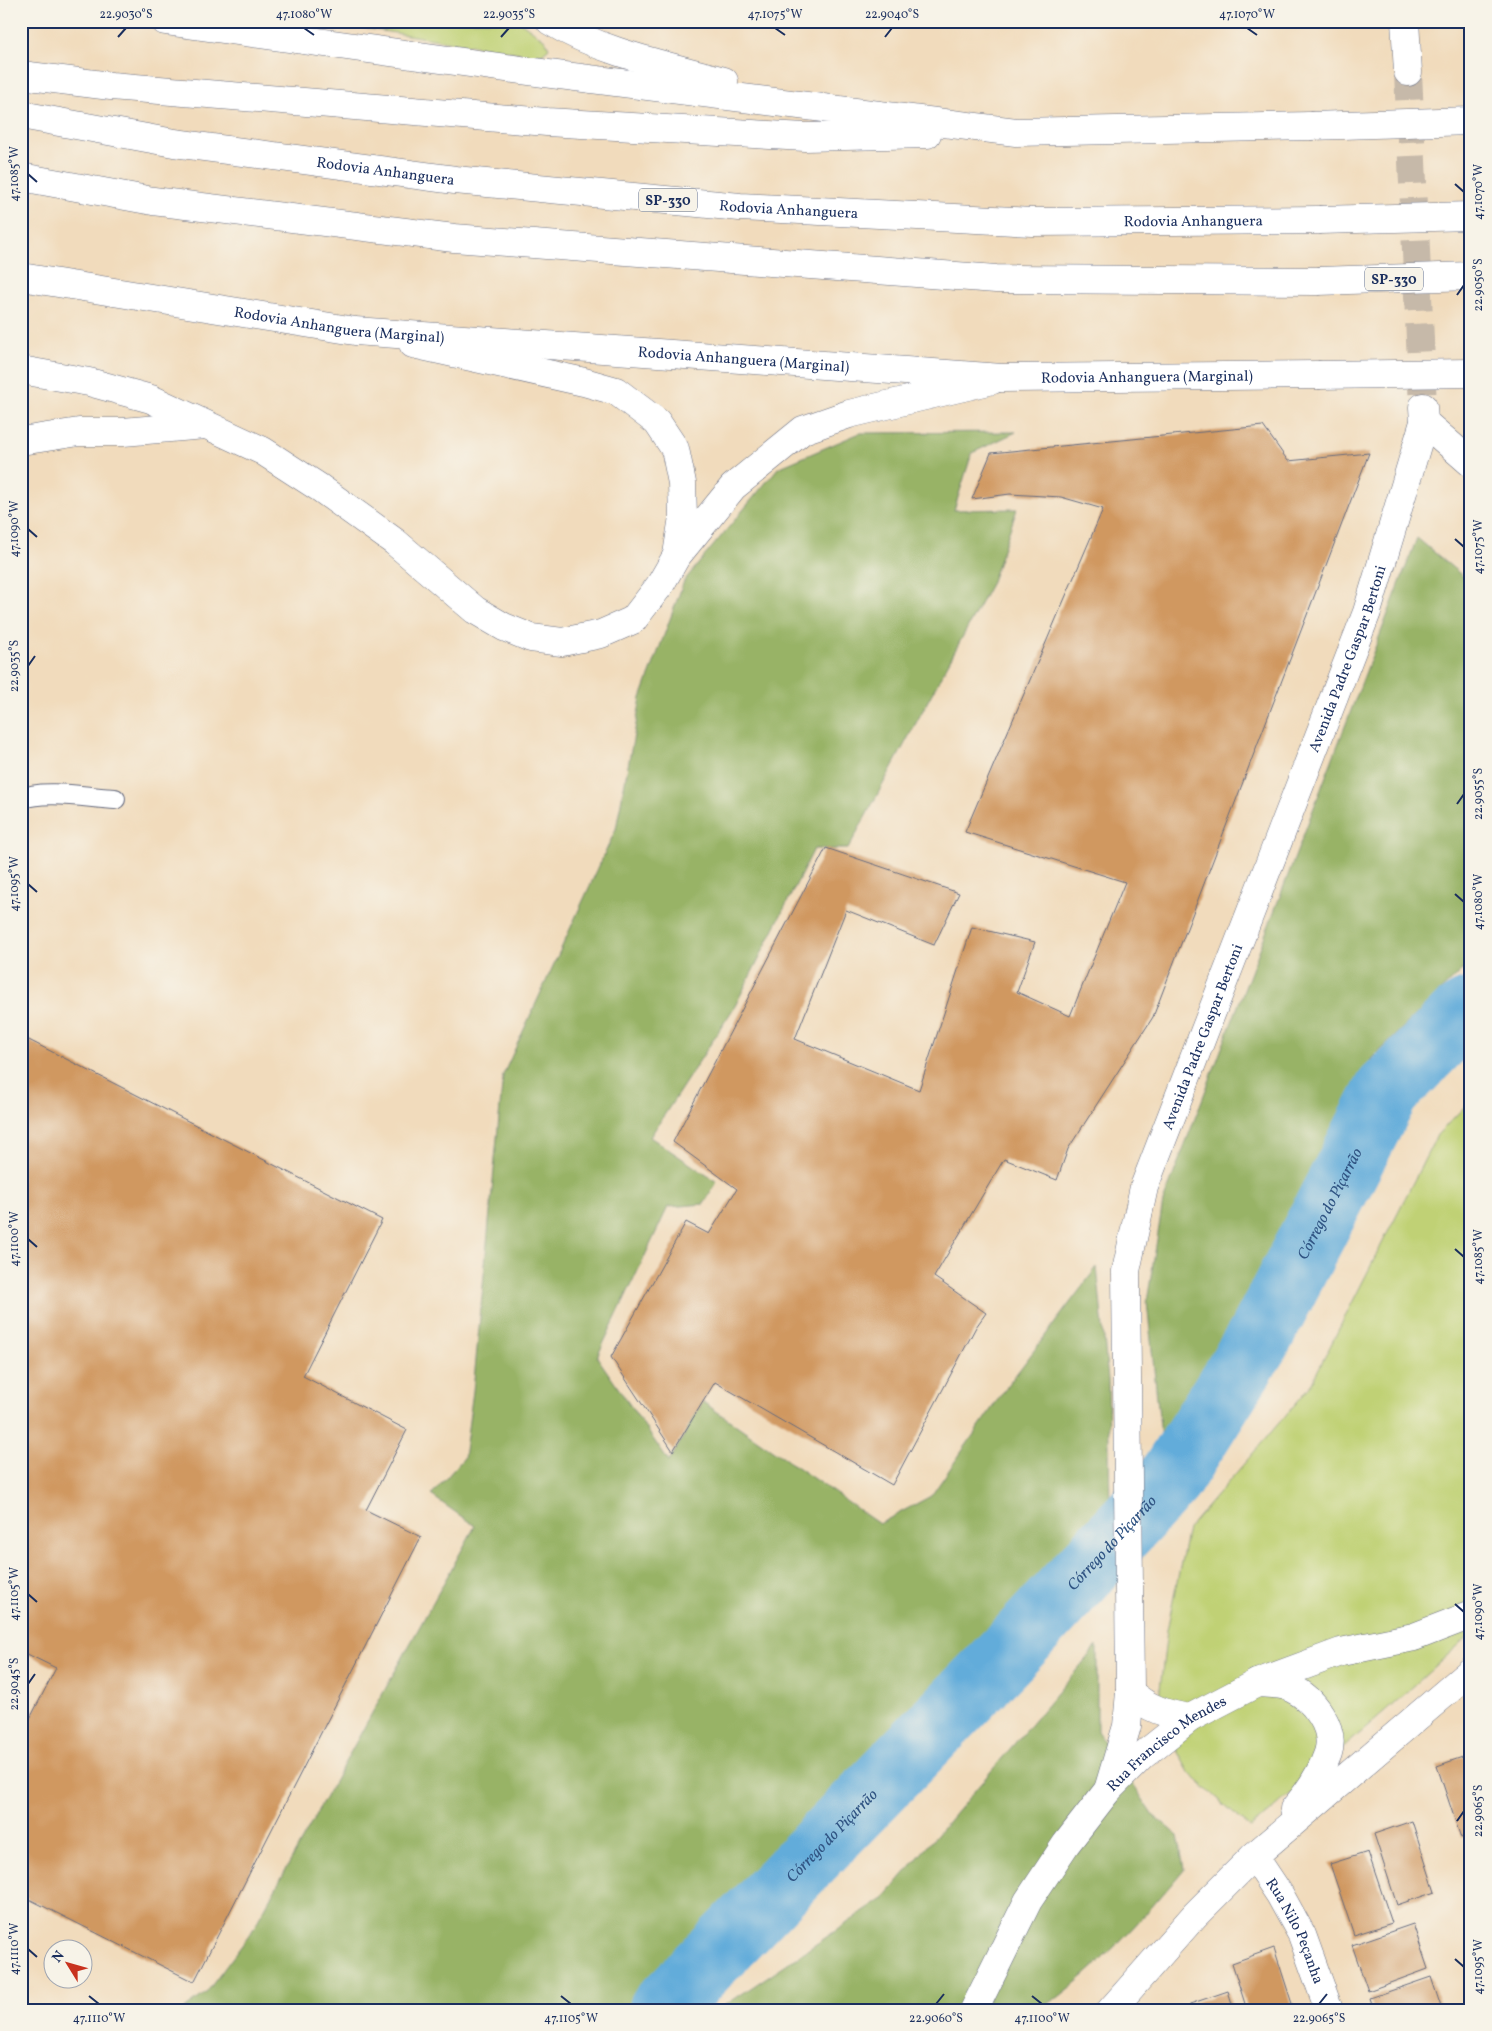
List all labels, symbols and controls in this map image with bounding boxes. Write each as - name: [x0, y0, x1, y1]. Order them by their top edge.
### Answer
- text: 22.9030°S: [99, 7, 153, 23]
- text: 47.1080°W: [276, 7, 332, 23]
- text: 22.9035°S: [483, 7, 535, 23]
- text: 47.1075°W: [747, 7, 803, 23]
- text: 22.9040°S: [865, 7, 919, 23]
- text: 47.1070°W: [1219, 7, 1275, 23]
- text: 47.1085°W: [7, 146, 23, 202]
- street label: Rodovia Anhanguera: [315, 153, 456, 192]
- text: 47.1070°W: [1471, 164, 1487, 220]
- road number: SP-330: [639, 188, 697, 212]
- street label: Rodovia Anhanguera: [718, 196, 859, 225]
- street label: Rodovia Anhanguera: [1124, 211, 1263, 233]
- text: 22.9050°S: [1471, 258, 1487, 312]
- road number: SP-330: [1365, 268, 1423, 290]
- street label: Rodovia Anhanguera (Marginal): [232, 303, 445, 349]
- street label: Rodovia Anhanguera (Marginal): [637, 343, 850, 379]
- street label: Rodovia Anhanguera (Marginal): [1041, 367, 1253, 390]
- text: 47.1090°W: [7, 500, 23, 558]
- text: 47.1075°W: [1471, 519, 1487, 575]
- street label: Avenida Padre Gaspar Bertoni: [1305, 563, 1392, 756]
- text: 22.9035°S: [7, 640, 23, 692]
- text: 22.9055°S: [1471, 768, 1487, 820]
- text: 47.1095°W: [7, 856, 23, 912]
- text: 47.1080°W: [1471, 874, 1487, 930]
- street label: Avenida Padre Gaspar Bertoni: [1158, 941, 1249, 1133]
- water label: Córrego do Piçarrão: [1293, 1144, 1369, 1264]
- text: 47.1100°W: [7, 1211, 23, 1267]
- text: 47.1085°W: [1471, 1229, 1487, 1285]
- water label: Córrego do Piçarrão: [1063, 1491, 1163, 1596]
- text: 47.1105°W: [7, 1567, 23, 1621]
- text: 47.1090°W: [1471, 1583, 1487, 1641]
- text: 22.9045°S: [7, 1658, 23, 1710]
- street label: Rua Francisco Mendes: [1103, 1692, 1231, 1797]
- water label: Córrego do Piçarrão: [782, 1784, 884, 1888]
- text: 22.9065°S: [1471, 1785, 1487, 1837]
- street label: Rua Nilo Peçanha: [1260, 1874, 1328, 1987]
- text: 47.1110°W: [7, 1923, 23, 1975]
- north arrow: [42, 1938, 92, 1988]
- text: 47.1095°W: [1471, 1939, 1487, 1995]
- text: N: [48, 1947, 69, 1967]
- text: 47.1110°W: [73, 2011, 125, 2027]
- text: 47.1105°W: [544, 2011, 598, 2027]
- text: 22.9060°S: [909, 2011, 963, 2027]
- text: 47.1100°W: [1014, 2011, 1070, 2027]
- text: 22.9065°S: [1293, 2011, 1345, 2027]

